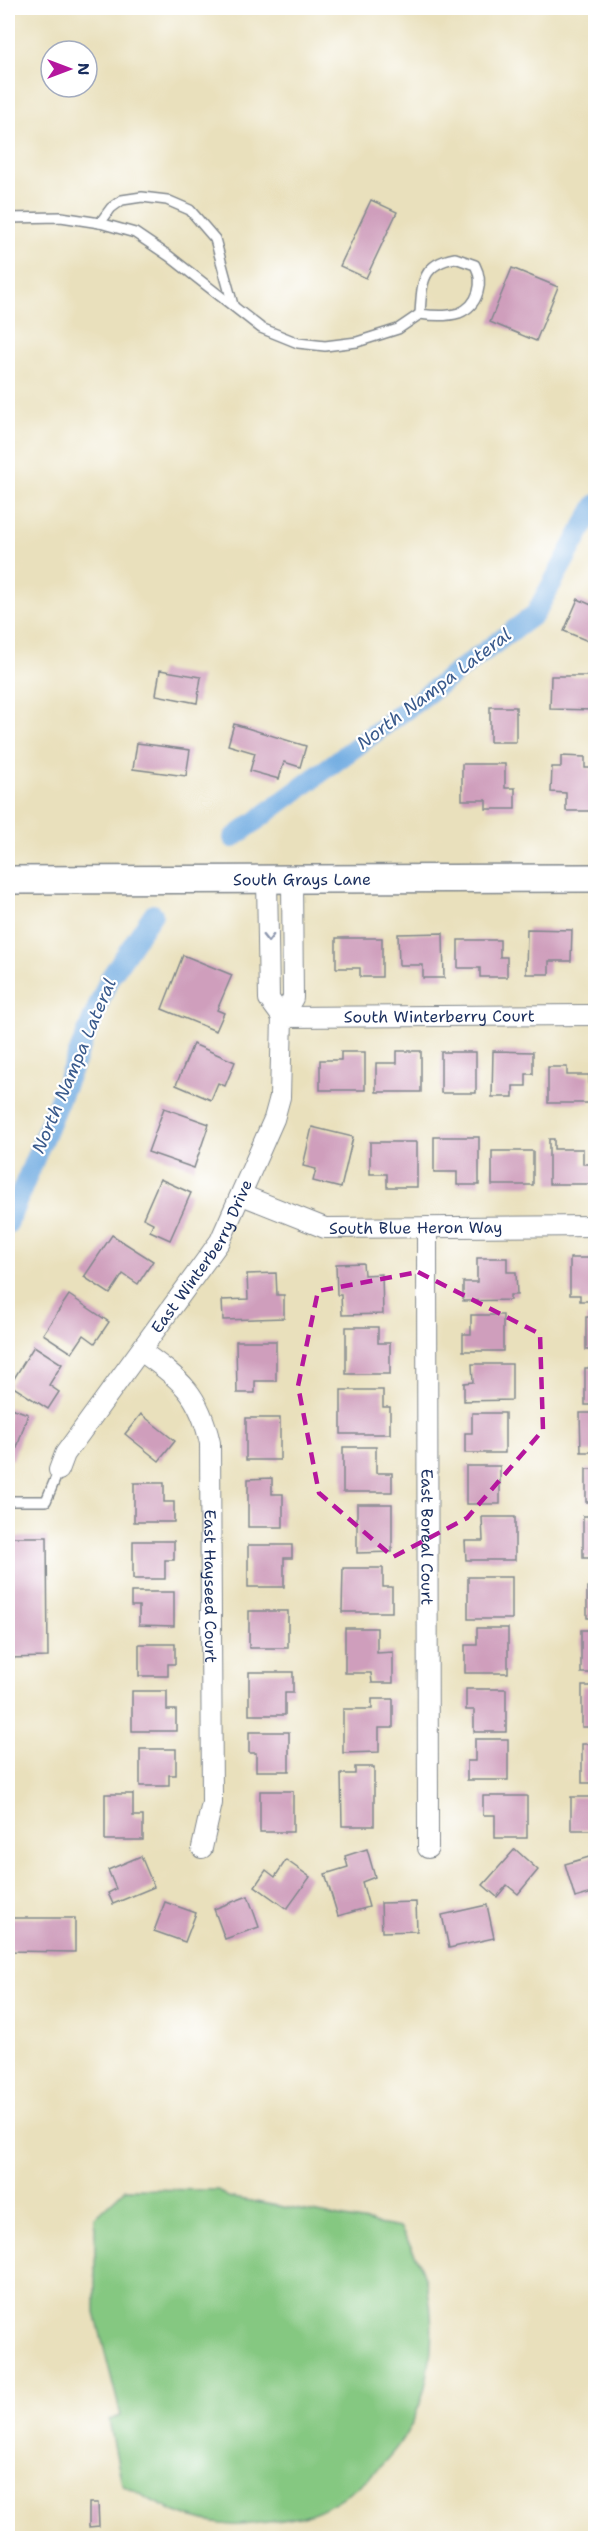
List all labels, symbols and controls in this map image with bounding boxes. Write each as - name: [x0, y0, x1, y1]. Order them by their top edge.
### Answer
- north arrow: [39, 39, 99, 99]
- text: N: [73, 63, 94, 75]
- water label: North Nampa Lateral: [352, 623, 517, 755]
- street label: South Grays Lane: [233, 869, 371, 890]
- one-way arrow: [262, 934, 274, 943]
- water label: North Nampa Lateral: [26, 975, 122, 1157]
- street label: South Winterberry Court: [344, 1005, 535, 1028]
- street label: East Winterberry Drive: [146, 1176, 257, 1338]
- street label: South Blue Heron Way: [329, 1217, 502, 1239]
- street label: East Boreal Court: [416, 1469, 438, 1605]
- street label: East Hayseed Court: [199, 1509, 221, 1663]

